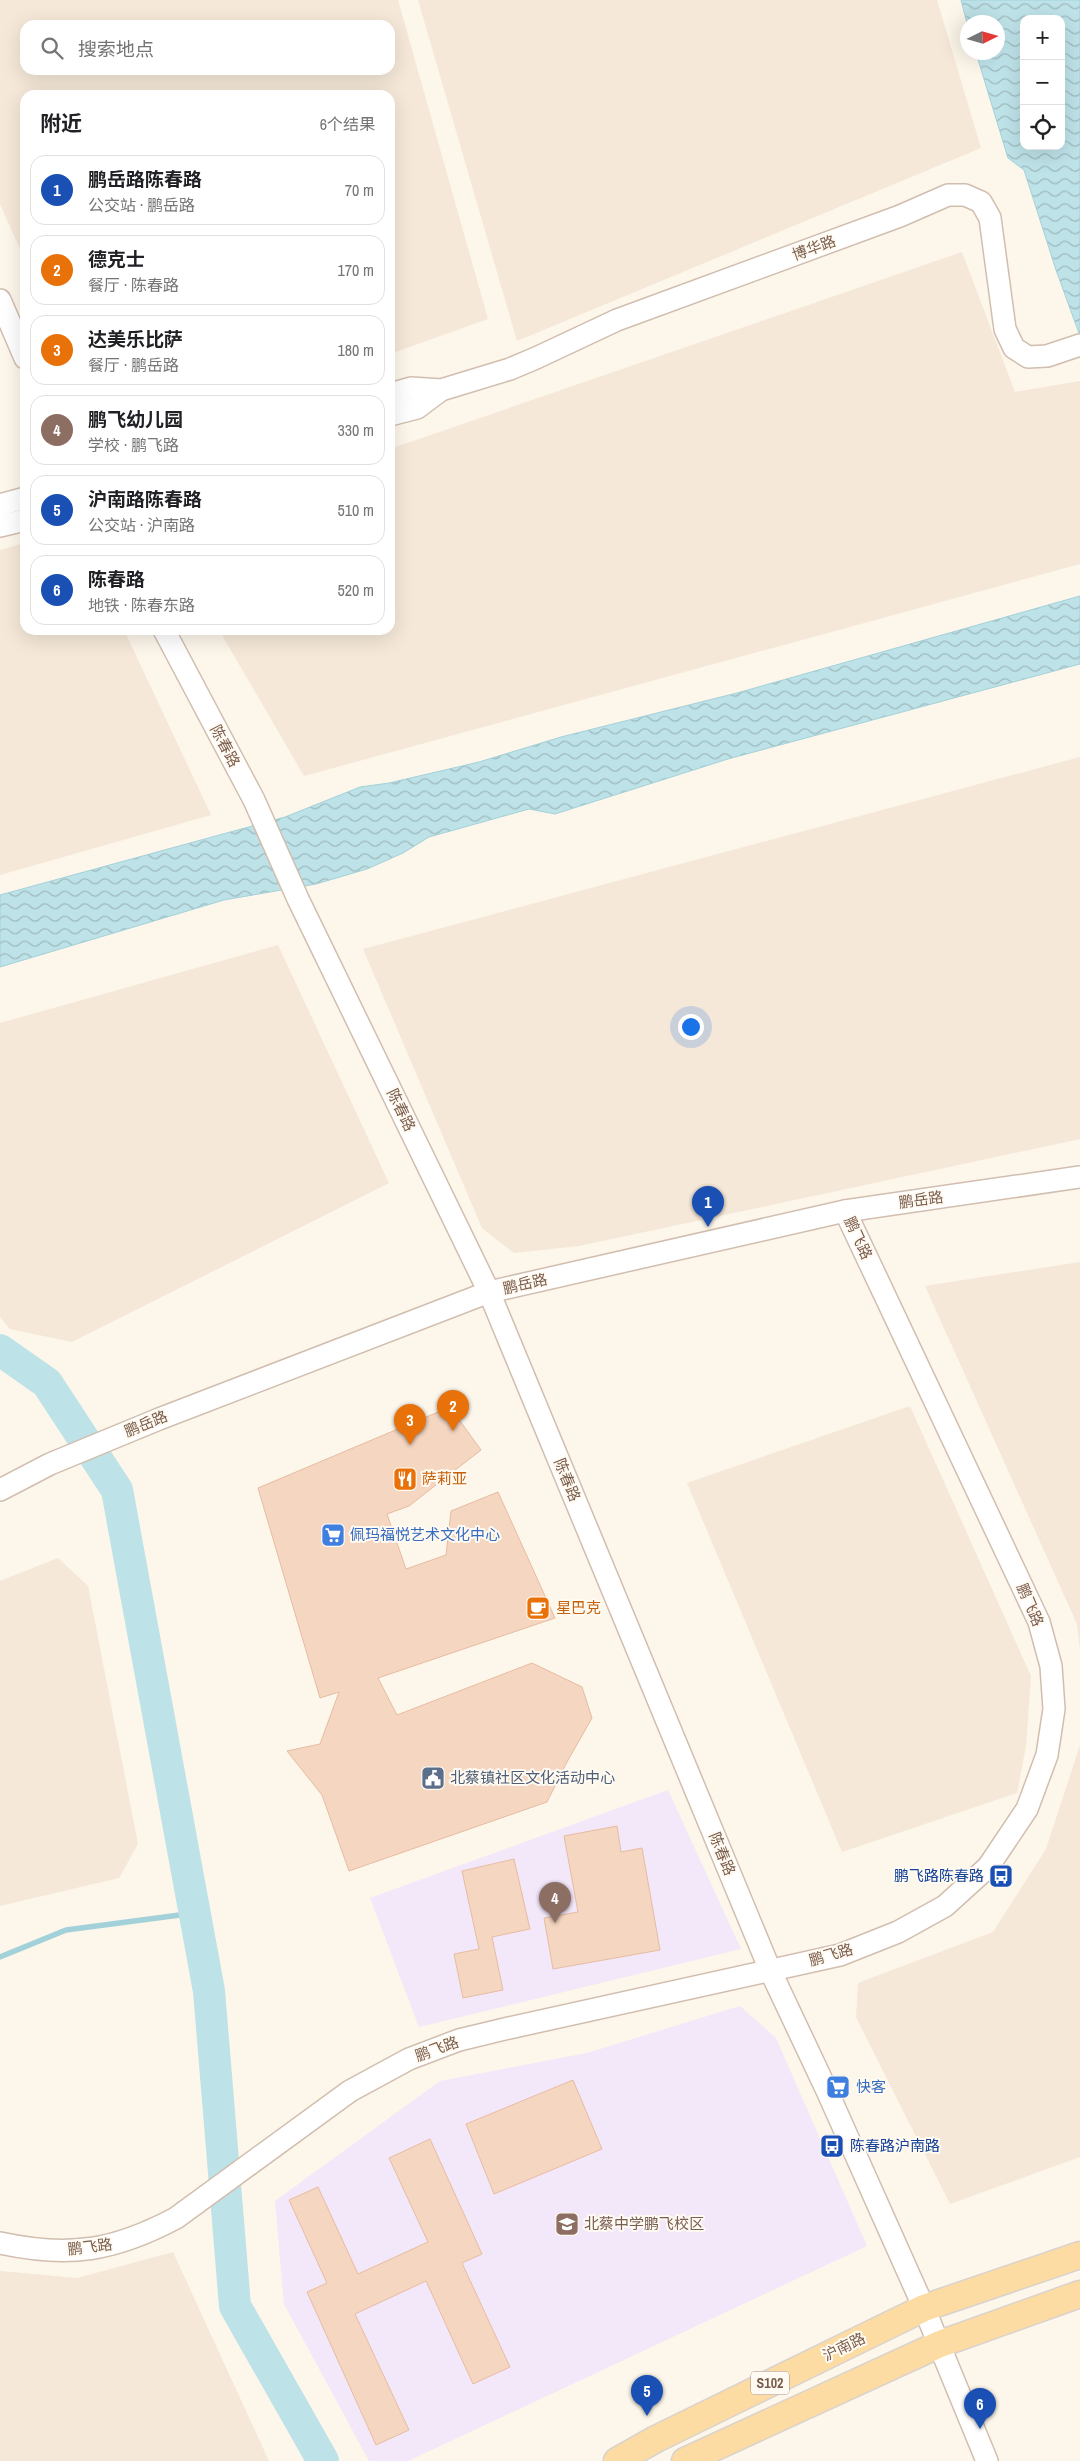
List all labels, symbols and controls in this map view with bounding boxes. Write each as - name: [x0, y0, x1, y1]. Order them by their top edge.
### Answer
- north arrow: [960, 15, 1005, 60]
- map controls: [1020, 15, 1065, 150]
- button: +: [1020, 15, 1065, 60]
- search box: [20, 20, 395, 75]
- icon: search: [38, 34, 66, 62]
- text: 搜索地点: [78, 36, 154, 62]
- button: −: [1020, 60, 1065, 105]
- button: locate: [1020, 105, 1065, 150]
- text: 附近: [40, 109, 82, 138]
- text: 6个结果: [320, 113, 375, 135]
- text: 鹏岳路陈春路: [88, 166, 202, 192]
- text: 1: [53, 179, 61, 201]
- text: 70 m: [345, 179, 374, 201]
- text: 公交站 · 鹏岳路: [88, 194, 195, 216]
- street label: 博华路: [789, 230, 839, 265]
- text: 德克士: [88, 246, 145, 272]
- text: 2: [53, 259, 61, 281]
- text: 170 m: [338, 259, 374, 281]
- text: 餐厅 · 陈春路: [88, 274, 179, 296]
- text: 达美乐比萨: [88, 326, 183, 352]
- text: 3: [53, 339, 61, 361]
- text: 180 m: [338, 339, 374, 361]
- text: 餐厅 · 鹏岳路: [88, 354, 179, 376]
- text: 鹏飞幼儿园: [88, 406, 183, 432]
- text: 4: [53, 419, 61, 441]
- text: 330 m: [338, 419, 374, 441]
- text: 学校 · 鹏飞路: [88, 434, 179, 456]
- text: 沪南路陈春路: [88, 486, 202, 512]
- text: 5: [53, 499, 61, 521]
- text: 510 m: [338, 499, 374, 521]
- text: 公交站 · 沪南路: [88, 514, 195, 536]
- text: 陈春路: [88, 566, 145, 592]
- text: 6: [53, 579, 61, 601]
- text: 520 m: [338, 579, 374, 601]
- text: 地铁 · 陈春东路: [88, 594, 195, 616]
- street label: 陈春路: [206, 721, 245, 771]
- your location: [678, 1014, 704, 1040]
- street label: 陈春路: [382, 1085, 421, 1135]
- pin: 1: [692, 1186, 724, 1227]
- street label: 鹏岳路: [897, 1186, 945, 1213]
- street label: 鹏飞路: [839, 1213, 877, 1263]
- street label: 鹏岳路: [501, 1268, 549, 1299]
- pin: 2: [437, 1390, 469, 1431]
- pin: 3: [394, 1404, 426, 1445]
- street label: 鹏岳路: [121, 1405, 171, 1442]
- street label: 陈春路: [549, 1455, 586, 1505]
- restaurant icon: 萨莉亚: [392, 1466, 418, 1492]
- place label: 萨莉亚: [422, 1468, 467, 1489]
- supermarket icon: 佩玛福悦艺术文化中心: [320, 1522, 346, 1548]
- place label: 佩玛福悦艺术文化中心: [350, 1524, 500, 1545]
- street label: 鹏飞路: [1012, 1580, 1049, 1630]
- cafe icon: 星巴克: [525, 1595, 551, 1621]
- place label: 星巴克: [556, 1597, 601, 1618]
- public building icon: 北蔡镇社区文化活动中心: [420, 1765, 446, 1791]
- place label: 北蔡镇社区文化活动中心: [450, 1767, 615, 1788]
- street label: 陈春路: [704, 1829, 741, 1879]
- bus stop icon: 鹏飞路陈春路: [988, 1863, 1014, 1889]
- place label: 鹏飞路陈春路: [894, 1865, 984, 1886]
- pin: 4: [539, 1882, 571, 1923]
- street label: 鹏飞路: [806, 1938, 855, 1971]
- street label: 鹏飞路: [412, 2031, 462, 2066]
- supermarket icon: 快客: [825, 2074, 851, 2100]
- place label: 快客: [856, 2076, 886, 2097]
- bus stop icon: 陈春路沪南路: [819, 2133, 845, 2159]
- place label: 陈春路沪南路: [850, 2135, 940, 2156]
- school or university icon: 北蔡中学鹏飞校区: [554, 2211, 580, 2237]
- place label: 北蔡中学鹏飞校区: [584, 2213, 704, 2234]
- street label: 鹏飞路: [66, 2233, 114, 2260]
- street label: 沪南路: [819, 2327, 869, 2366]
- road number: S102: [751, 2372, 789, 2394]
- pin: 5: [631, 2375, 663, 2416]
- pin: 6: [964, 2388, 996, 2429]

